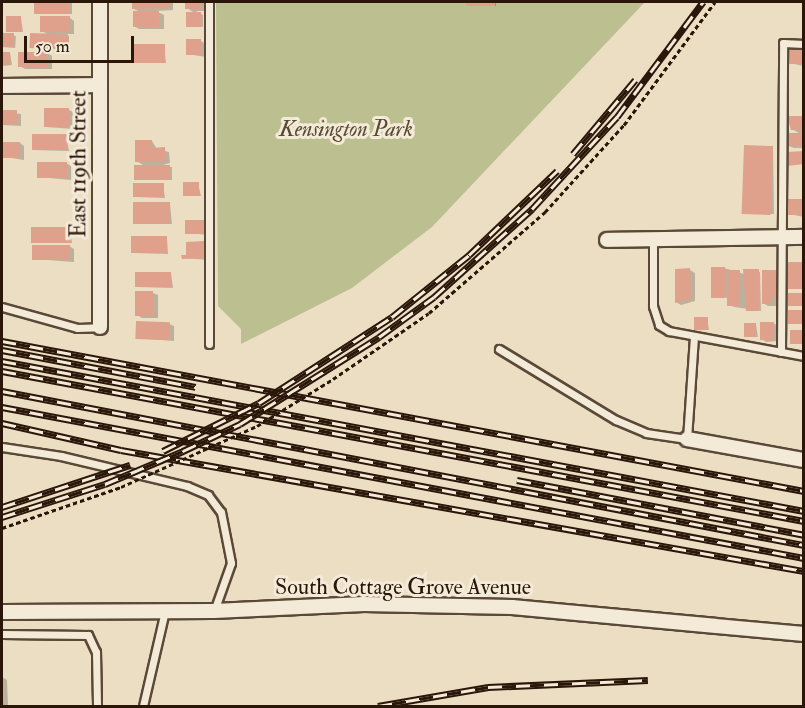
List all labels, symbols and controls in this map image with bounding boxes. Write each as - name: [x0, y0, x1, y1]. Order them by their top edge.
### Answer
- scale bar: [27, 24, 136, 62]
- text: 50 m: [35, 35, 70, 58]
- street label: East 119th Street: [66, 90, 92, 238]
- park label: Kensington Park: [279, 117, 413, 143]
- street label: South Cottage Grove Avenue: [275, 575, 531, 601]

